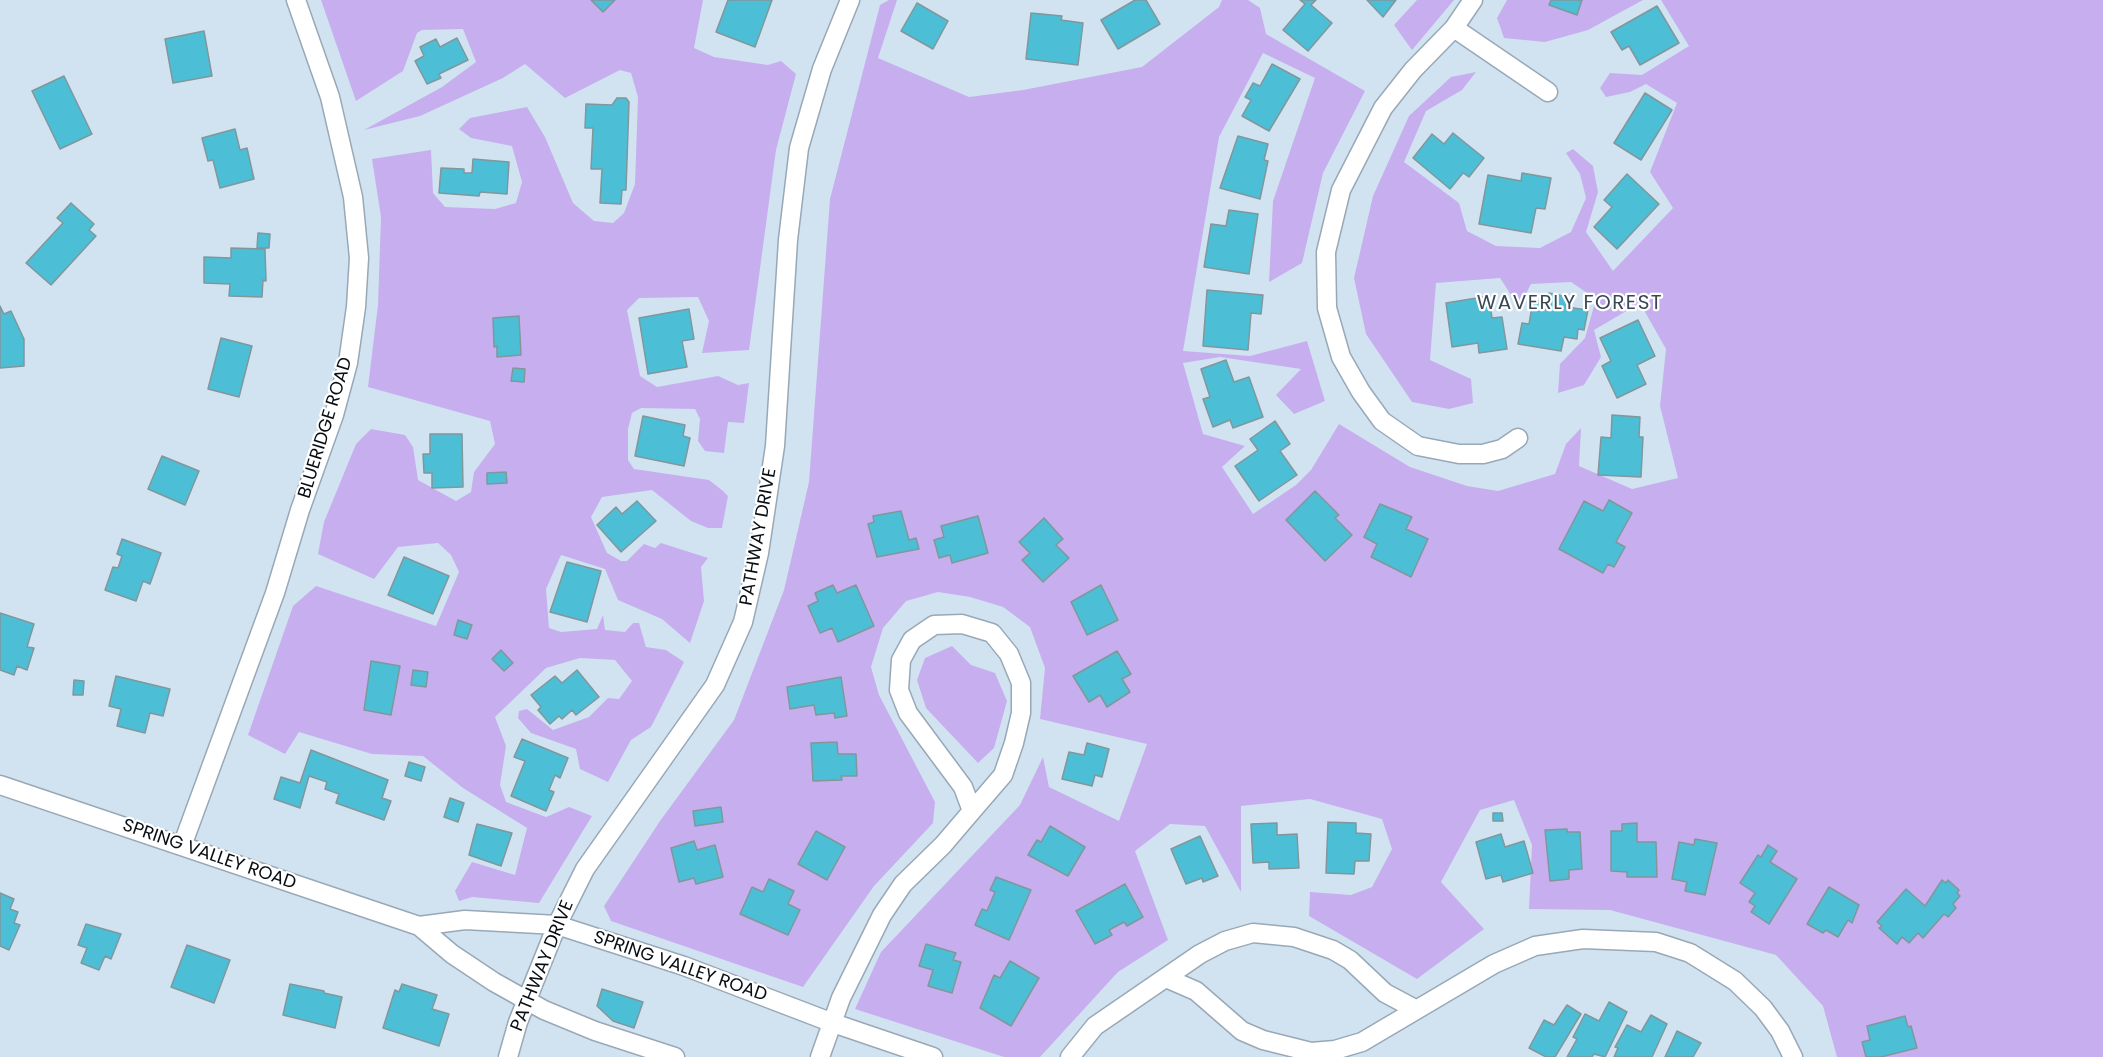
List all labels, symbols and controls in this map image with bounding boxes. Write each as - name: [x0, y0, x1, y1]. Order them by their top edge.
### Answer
- district label: WAVERLY FOREST: [1477, 292, 1663, 316]
- street label: BLUERIDGE ROAD: [294, 355, 358, 501]
- street label: PATHWAY DRIVE: [736, 467, 782, 607]
- street label: SPRING VALLEY ROAD: [119, 815, 299, 895]
- street label: PATHWAY DRIVE: [507, 897, 579, 1035]
- street label: SPRING VALLEY ROAD: [590, 927, 770, 1007]

